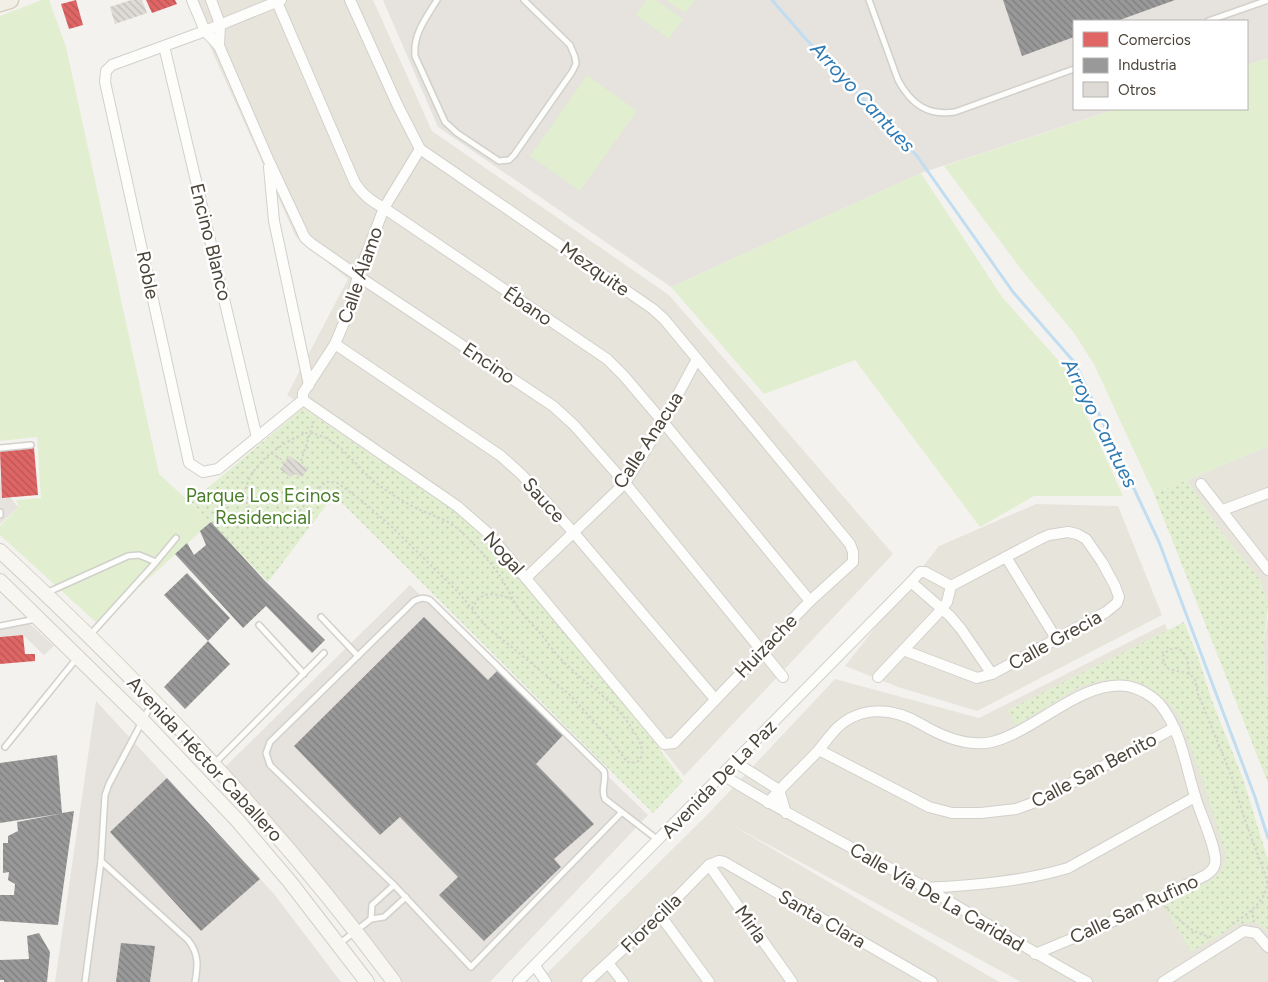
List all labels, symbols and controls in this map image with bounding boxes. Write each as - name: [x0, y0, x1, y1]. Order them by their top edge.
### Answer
- legend: [1073, 20, 1248, 110]
- text: Comercios: [1118, 31, 1191, 49]
- water label: Arroyo Cantues: [805, 36, 921, 158]
- text: Industria: [1118, 56, 1176, 74]
- text: Otros: [1118, 81, 1156, 99]
- street label: Encino Blanco: [185, 181, 237, 303]
- street label: Calle Álamo: [333, 224, 387, 326]
- street label: Mezquite: [556, 237, 634, 301]
- street label: Roble: [132, 249, 164, 301]
- street label: Ébano: [499, 281, 557, 331]
- street label: Encino: [458, 337, 520, 389]
- water label: Arroyo Cantues: [1057, 353, 1143, 492]
- street label: Calle Anacua: [608, 387, 688, 493]
- street label: Sauce: [518, 473, 570, 527]
- park label: Parque Los Ecinos Residencial: [186, 484, 340, 529]
- street label: Nogal: [478, 526, 530, 580]
- street label: Calle Grecia: [1005, 605, 1105, 675]
- street label: Huizache: [730, 609, 802, 683]
- street label: Avenida Héctor Caballero: [122, 672, 288, 846]
- street label: Avenida De La Paz: [657, 715, 781, 843]
- street label: Calle San Benito: [1027, 727, 1161, 813]
- street label: Calle Vía De La Caridad: [846, 838, 1028, 956]
- street label: Calle San Rufino: [1066, 869, 1202, 949]
- street label: Santa Clara: [774, 885, 870, 953]
- street label: Florecilla: [616, 889, 686, 957]
- street label: Mirla: [730, 901, 772, 947]

